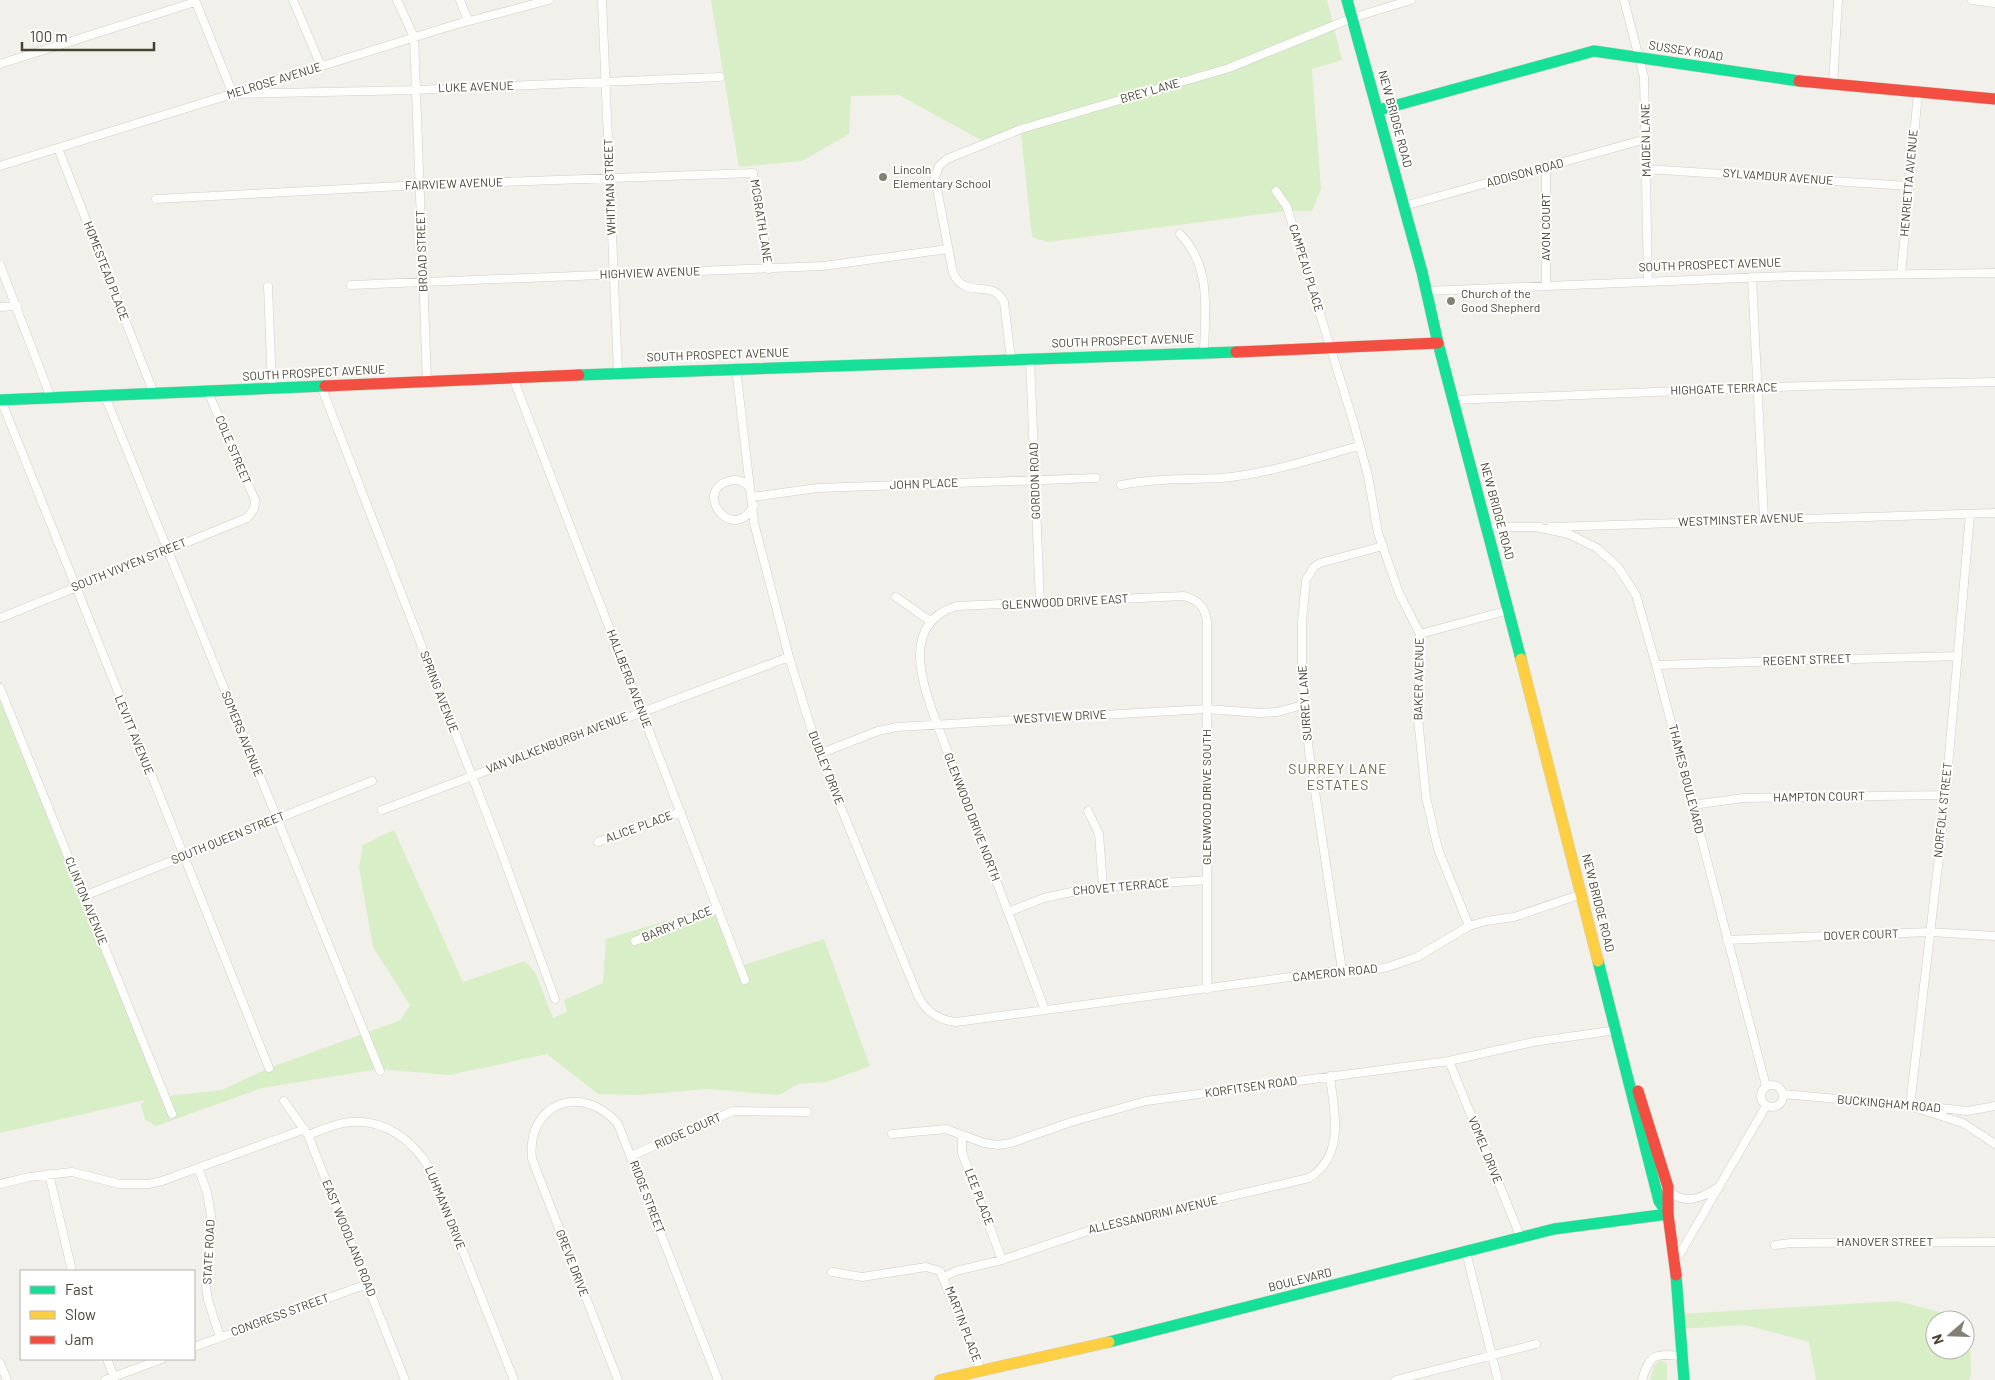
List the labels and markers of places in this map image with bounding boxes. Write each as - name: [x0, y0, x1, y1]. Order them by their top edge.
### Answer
- place label: Lincoln Elementary School: [893, 162, 991, 190]
- marker: Lincoln Elementary School: [877, 171, 889, 183]
- place label: Church of the Good Shepherd: [1461, 286, 1540, 314]
- marker: Church of the Good Shepherd: [1445, 295, 1457, 307]

